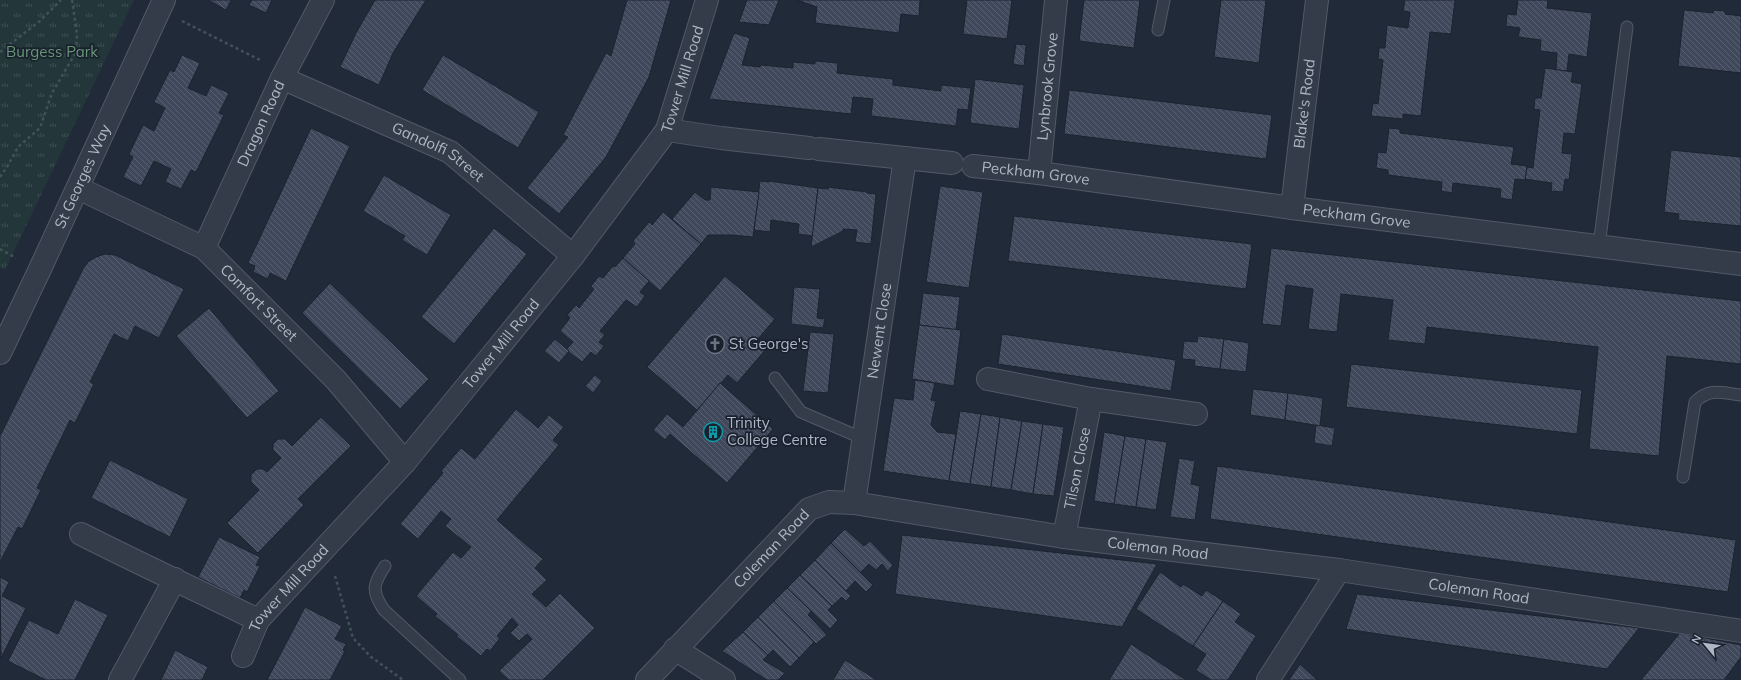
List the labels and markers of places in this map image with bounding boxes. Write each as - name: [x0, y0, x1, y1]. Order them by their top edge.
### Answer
- church icon: St George's: [704, 333, 726, 355]
- place label: St George's: [729, 334, 808, 353]
- place label: Trinity College Centre: [727, 413, 827, 449]
- building icon: Trinity College Centre: [702, 421, 724, 443]

